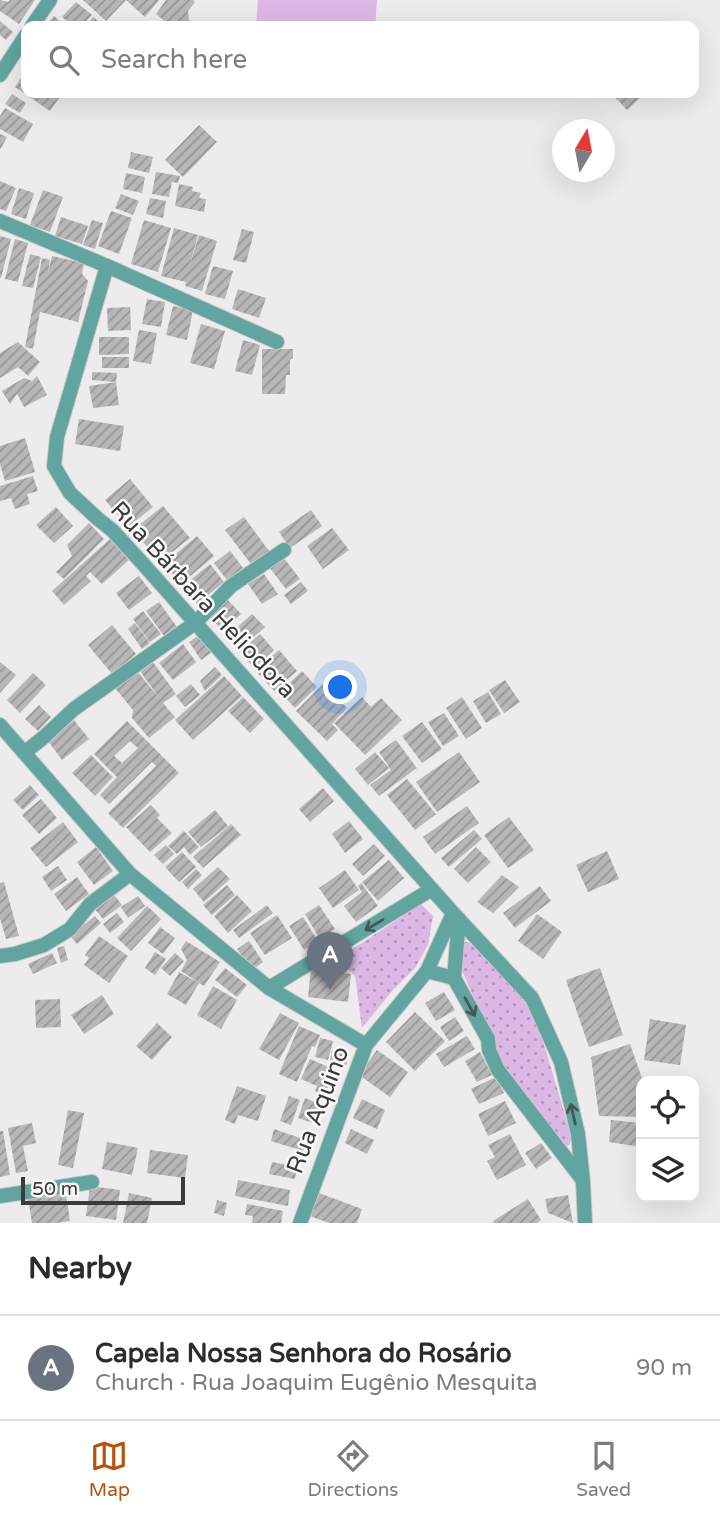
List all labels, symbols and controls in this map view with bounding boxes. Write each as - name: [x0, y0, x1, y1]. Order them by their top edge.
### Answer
- search box: [21, 21, 699, 98]
- icon: search: [45, 41, 83, 79]
- text: Search here: [101, 44, 247, 75]
- north arrow: [552, 119, 615, 182]
- street label: Rua Bárbara Heliodora: [104, 496, 302, 704]
- your location: [323, 670, 357, 704]
- one-way arrow: [364, 918, 384, 932]
- pin: A: [307, 932, 353, 990]
- one-way arrow: [464, 996, 477, 1017]
- street label: Rua Aquino: [280, 1042, 356, 1178]
- map controls: [636, 1076, 699, 1202]
- button: locate: [636, 1076, 699, 1139]
- one-way arrow: [566, 1103, 579, 1126]
- button: layers: [636, 1139, 699, 1202]
- scale bar: [21, 1174, 186, 1206]
- text: 50 m: [32, 1178, 78, 1200]
- text: Nearby: [28, 1250, 132, 1287]
- text: Capela Nossa Senhora do Rosário: [95, 1338, 511, 1369]
- text: A: [42, 1354, 60, 1382]
- text: 90 m: [636, 1354, 692, 1382]
- text: Church · Rua Joaquim Eugênio Mesquita: [95, 1369, 537, 1397]
- tab: Map: [89, 1437, 130, 1501]
- tab: Directions: [308, 1437, 399, 1501]
- tab: Saved: [576, 1437, 631, 1501]

